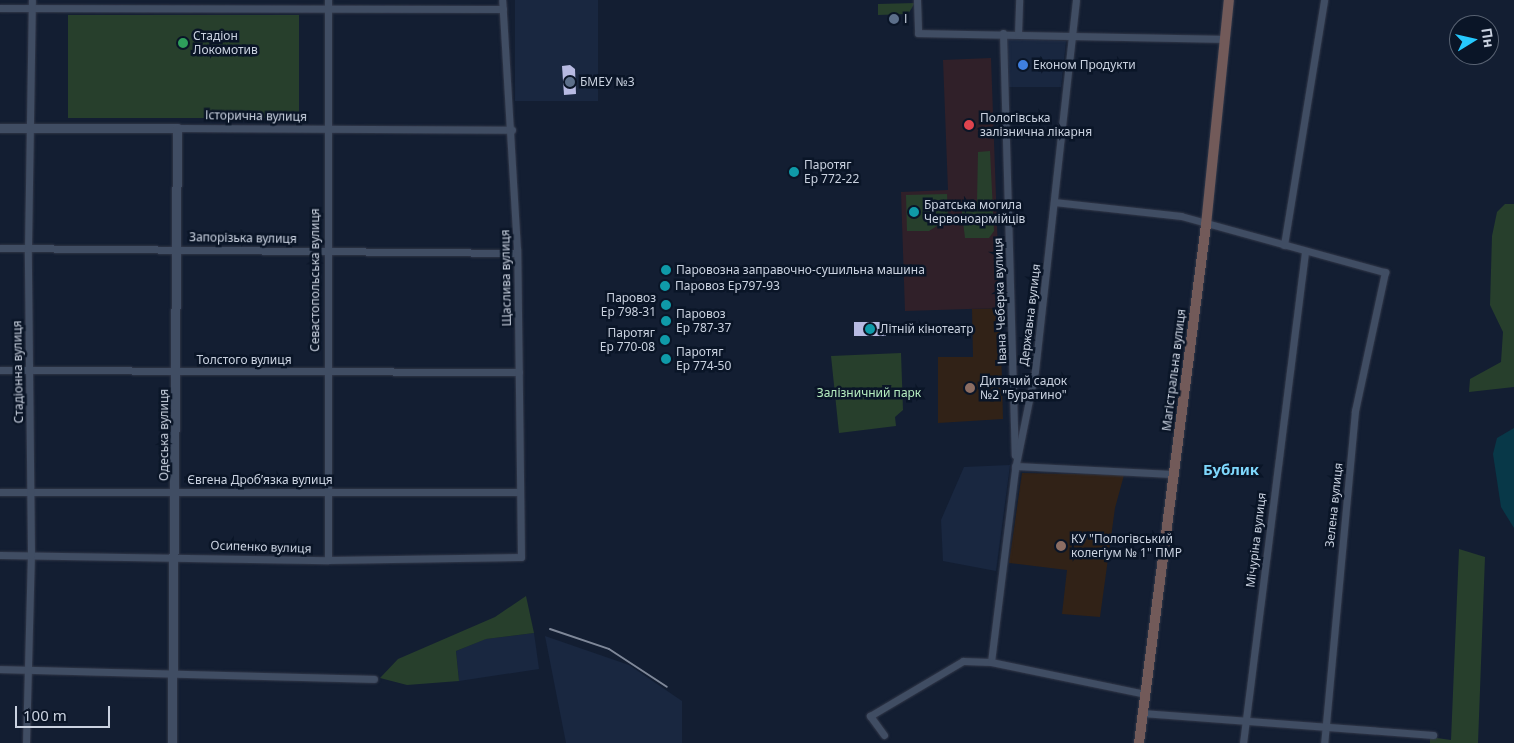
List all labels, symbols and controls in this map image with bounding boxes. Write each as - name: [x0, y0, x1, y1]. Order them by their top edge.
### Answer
- place label: І: [904, 12, 907, 26]
- marker: І: [888, 13, 900, 25]
- north arrow: [1449, 15, 1499, 65]
- text: Пн: [1477, 26, 1499, 49]
- place label: Стадіон Локомотив: [193, 29, 258, 57]
- marker: Стадіон Локомотив: [177, 37, 189, 49]
- place label: Економ Продукти: [1033, 58, 1136, 72]
- marker: Економ Продукти: [1017, 59, 1029, 71]
- place label: БМЕУ №3: [580, 75, 635, 89]
- marker: БМЕУ №3: [564, 76, 576, 88]
- street label: Історична вулиця: [205, 108, 307, 124]
- place label: Пологівська залізнична лікарня: [980, 111, 1092, 139]
- marker: Пологівська залізнична лікарня: [962, 118, 976, 132]
- place label: Паротяг Ер 772-22: [804, 158, 859, 186]
- marker: Паротяг Ер 772-22: [788, 166, 800, 178]
- place label: Братська могила Червоноармійців: [924, 198, 1025, 226]
- marker: Братська могила Червоноармійців: [908, 206, 920, 218]
- street label: Севастопольська вулиця: [308, 208, 322, 352]
- street label: Щаслива вулиця: [498, 229, 514, 327]
- street label: Запорізька вулиця: [189, 230, 297, 246]
- street label: Івана Чеберка вулиця: [991, 237, 1009, 365]
- place label: Паровозна заправочно-сушильна машина: [676, 263, 925, 277]
- street label: Державна вулиця: [1017, 263, 1043, 367]
- marker: Паровозна заправочно-сушильна машина: [660, 264, 672, 276]
- place label: Паровоз Ер797-93: [675, 279, 780, 293]
- marker: Паровоз Ер797-93: [659, 280, 671, 292]
- place label: Паровоз Ер 798-31: [601, 291, 656, 319]
- marker: Паровоз Ер 798-31: [660, 299, 672, 311]
- place label: Паровоз Ер 787-37: [676, 307, 731, 335]
- street label: Магістральна вулиця: [1159, 308, 1189, 432]
- marker: Паровоз Ер 787-37: [660, 315, 672, 327]
- street label: Стадіонна вулиця: [10, 320, 26, 424]
- place label: Літній кінотеатр: [880, 322, 973, 336]
- marker: Літній кінотеатр: [864, 323, 876, 335]
- place label: Паротяг Ер 770-08: [600, 326, 655, 354]
- marker: Паротяг Ер 770-08: [659, 334, 671, 346]
- place label: Паротяг Ер 774-50: [676, 345, 731, 373]
- street label: Толстого вулиця: [196, 353, 292, 367]
- marker: Паротяг Ер 774-50: [660, 353, 672, 365]
- place label: Дитячий садок №2 "Буратино": [980, 374, 1067, 402]
- marker: Дитячий садок №2 "Буратино": [964, 382, 976, 394]
- park label: Залізничний парк: [817, 386, 921, 400]
- street label: Одеська вулиця: [157, 389, 171, 481]
- district label: Бублик: [1203, 461, 1259, 479]
- street label: Зелена вулиця: [1322, 462, 1346, 548]
- street label: Євгена Дроб’язка вулиця: [187, 473, 333, 487]
- street label: Мічуріна вулиця: [1243, 492, 1269, 588]
- place label: КУ "Пологівський колегіум № 1" ПМР: [1071, 532, 1182, 560]
- street label: Осипенко вулиця: [210, 538, 312, 556]
- marker: КУ "Пологівський колегіум № 1" ПМР: [1055, 540, 1067, 552]
- scale bar: [18, 696, 112, 728]
- text: 100 m: [23, 705, 67, 725]

